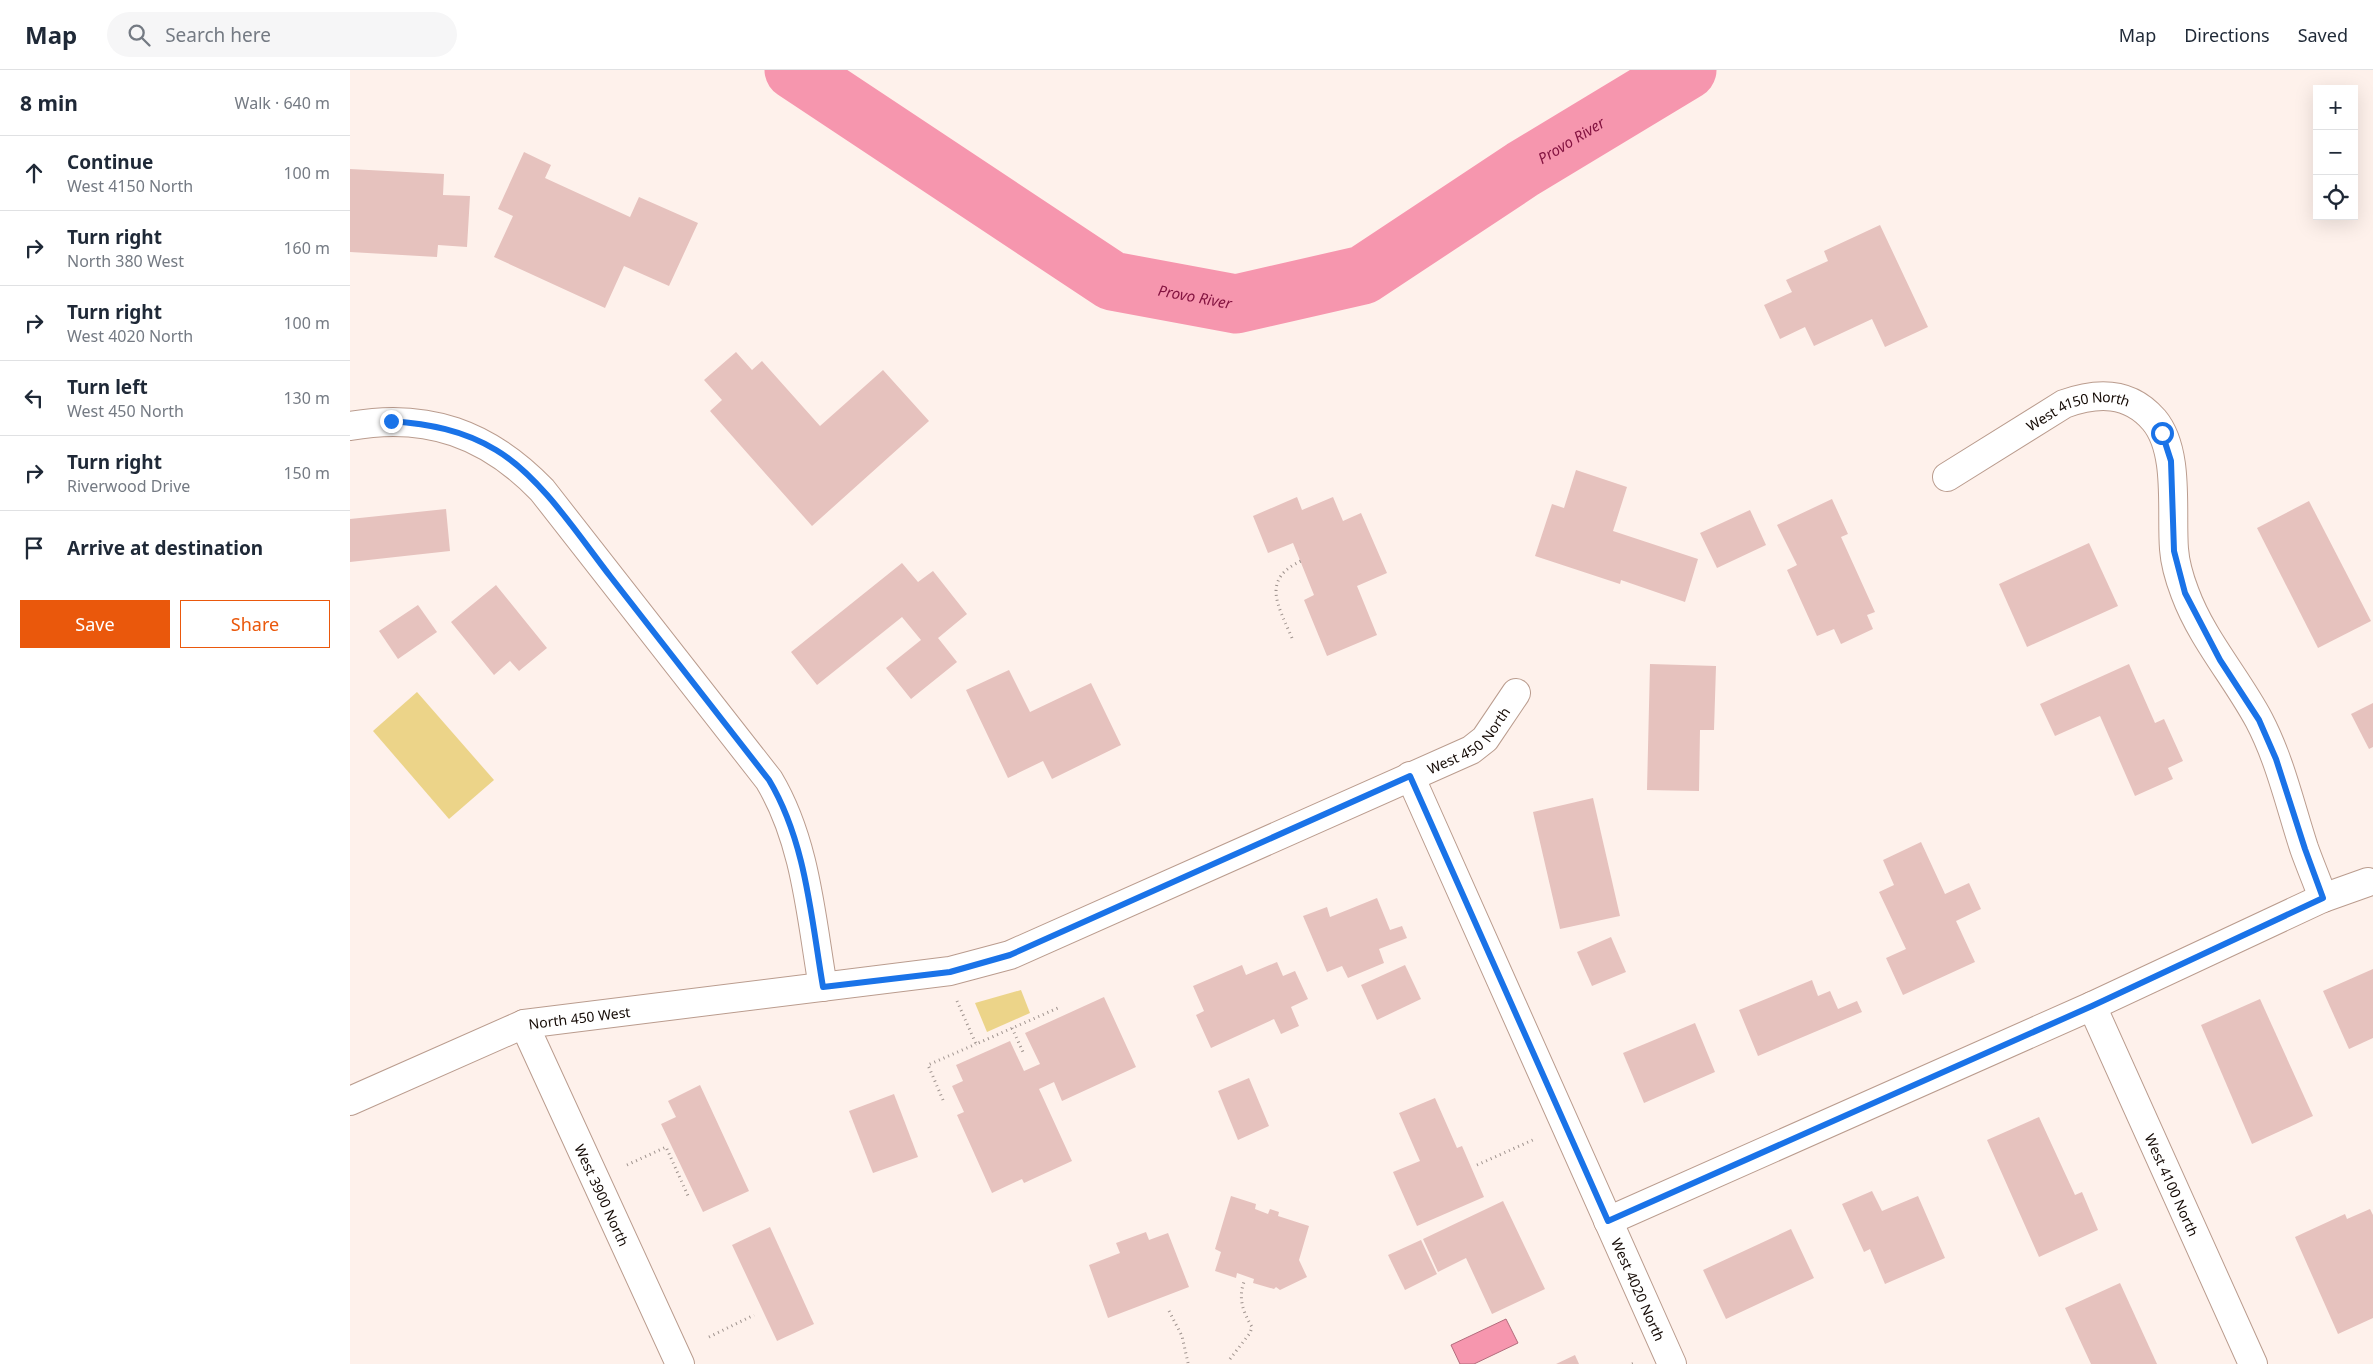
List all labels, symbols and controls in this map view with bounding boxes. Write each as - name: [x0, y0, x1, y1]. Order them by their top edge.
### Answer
- search box: [107, 12, 457, 57]
- text: Map: [25, 18, 77, 51]
- icon: search: [125, 21, 153, 49]
- text: Search here: [165, 22, 271, 48]
- text: Map: [2119, 23, 2156, 47]
- text: Directions: [2184, 23, 2270, 47]
- text: Saved: [2298, 23, 2348, 47]
- map controls: [2313, 85, 2358, 220]
- button: +: [2313, 85, 2358, 130]
- text: 8 min: [20, 89, 78, 117]
- text: Walk · 640 m: [235, 92, 330, 114]
- water label: Provo River: [1534, 112, 1609, 168]
- button: −: [2313, 130, 2358, 175]
- text: Continue: [67, 149, 153, 175]
- icon: ahead: [20, 159, 48, 187]
- text: 100 m: [283, 162, 330, 184]
- text: West 4150 North: [67, 175, 193, 197]
- button: locate: [2313, 175, 2358, 220]
- text: Turn right: [67, 224, 162, 250]
- icon: right: [20, 234, 48, 262]
- text: 160 m: [283, 237, 330, 259]
- text: North 380 West: [67, 250, 184, 272]
- water label: Provo River: [1156, 280, 1234, 313]
- text: Turn right: [67, 299, 162, 325]
- icon: right: [20, 309, 48, 337]
- text: 100 m: [283, 312, 330, 334]
- text: West 4020 North: [67, 325, 193, 347]
- text: Turn left: [67, 374, 148, 400]
- icon: left: [20, 384, 48, 412]
- street label: West 4150 North: [2022, 386, 2133, 435]
- text: 130 m: [283, 387, 330, 409]
- text: West 450 North: [67, 400, 184, 422]
- route end: [380, 410, 403, 433]
- route start: [2151, 422, 2174, 445]
- text: Turn right: [67, 449, 162, 475]
- icon: right: [20, 459, 48, 487]
- text: 150 m: [283, 462, 330, 484]
- text: Riverwood Drive: [67, 475, 190, 497]
- icon: arrive: [20, 534, 48, 562]
- text: Arrive at destination: [67, 535, 263, 561]
- button: Save: [20, 600, 170, 648]
- button: Share: [180, 600, 330, 648]
- street label: West 450 North: [1424, 703, 1514, 778]
- street label: North 450 West: [527, 1001, 631, 1033]
- street label: West 4100 North: [2141, 1131, 2204, 1239]
- street label: West 3900 North: [571, 1141, 634, 1249]
- street label: West 4020 North: [1608, 1235, 1670, 1344]

